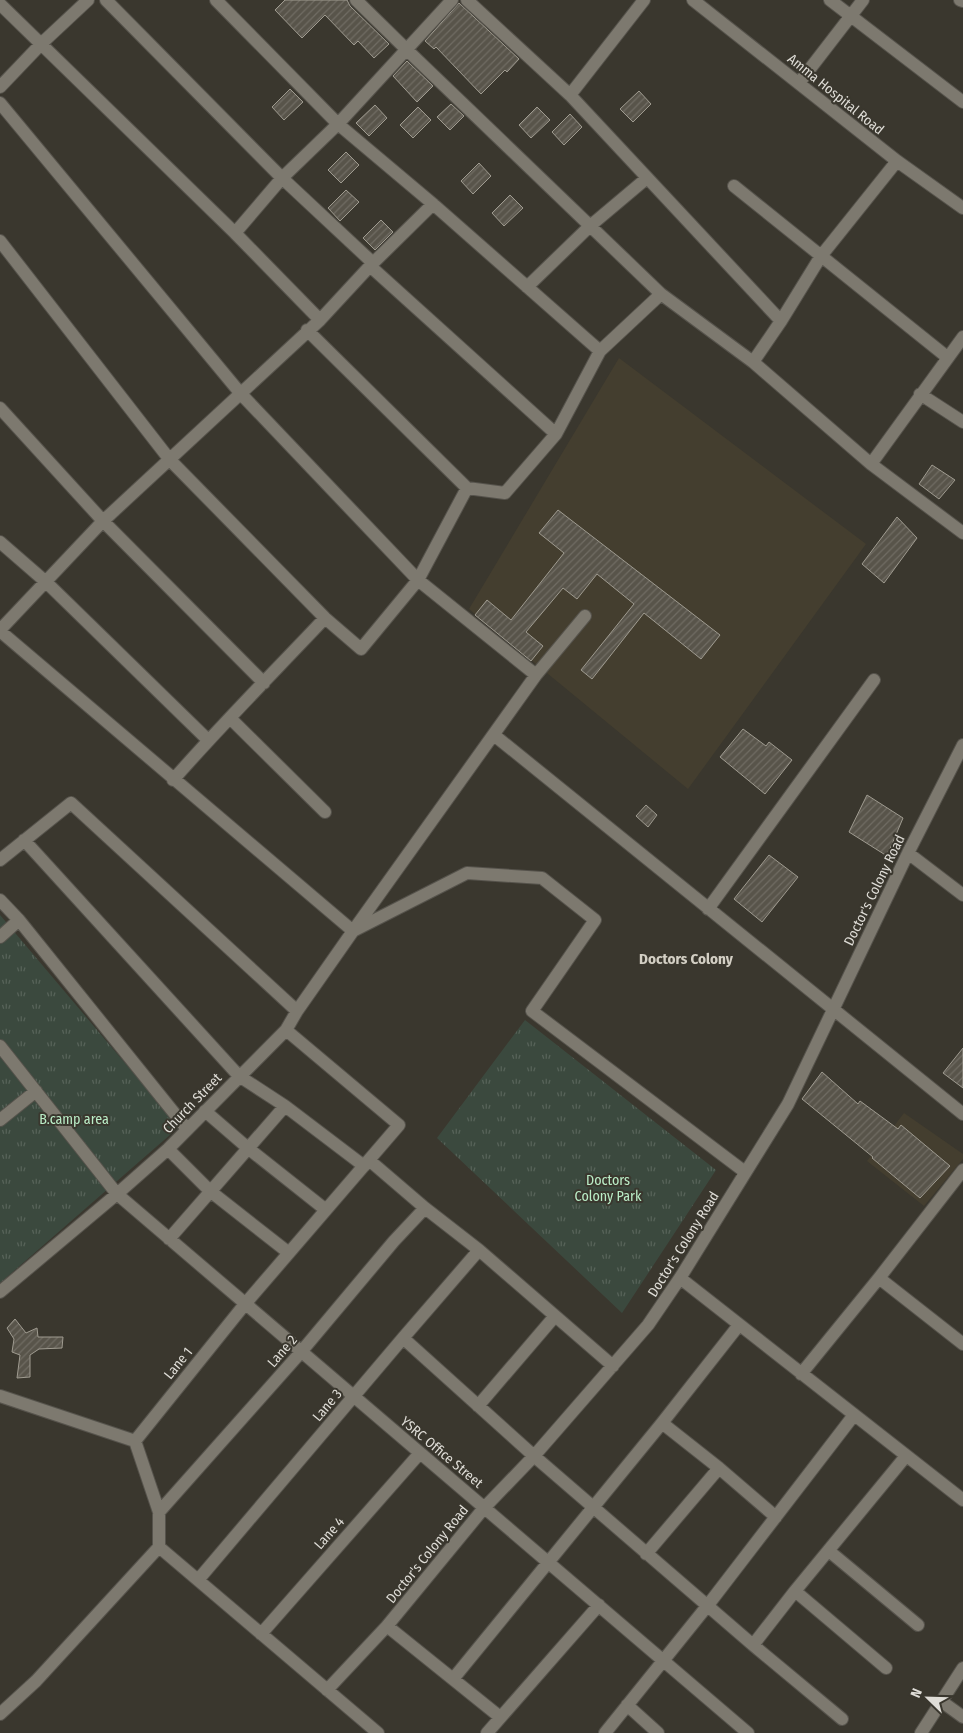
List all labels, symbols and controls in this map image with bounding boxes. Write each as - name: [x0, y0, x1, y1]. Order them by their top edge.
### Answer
- street label: Amma Hospital Road: [784, 50, 887, 138]
- street label: Doctor's Colony Road: [840, 832, 909, 948]
- district label: Doctors Colony: [639, 950, 734, 968]
- street label: Church Street: [159, 1069, 226, 1137]
- park label: B.camp area: [39, 1111, 109, 1128]
- park label: Doctors Colony Park: [575, 1172, 642, 1205]
- street label: Doctor's Colony Road: [644, 1188, 723, 1300]
- street label: Lane 2: [264, 1332, 301, 1371]
- street label: Lane 1: [160, 1344, 196, 1383]
- street label: Lane 3: [309, 1386, 346, 1425]
- street label: YSRC Office Street: [397, 1413, 487, 1492]
- street label: Doctor's Colony Road: [383, 1502, 472, 1607]
- street label: Lane 4: [311, 1513, 348, 1553]
- north arrow: [903, 1673, 953, 1723]
- text: N: [907, 1686, 926, 1700]

